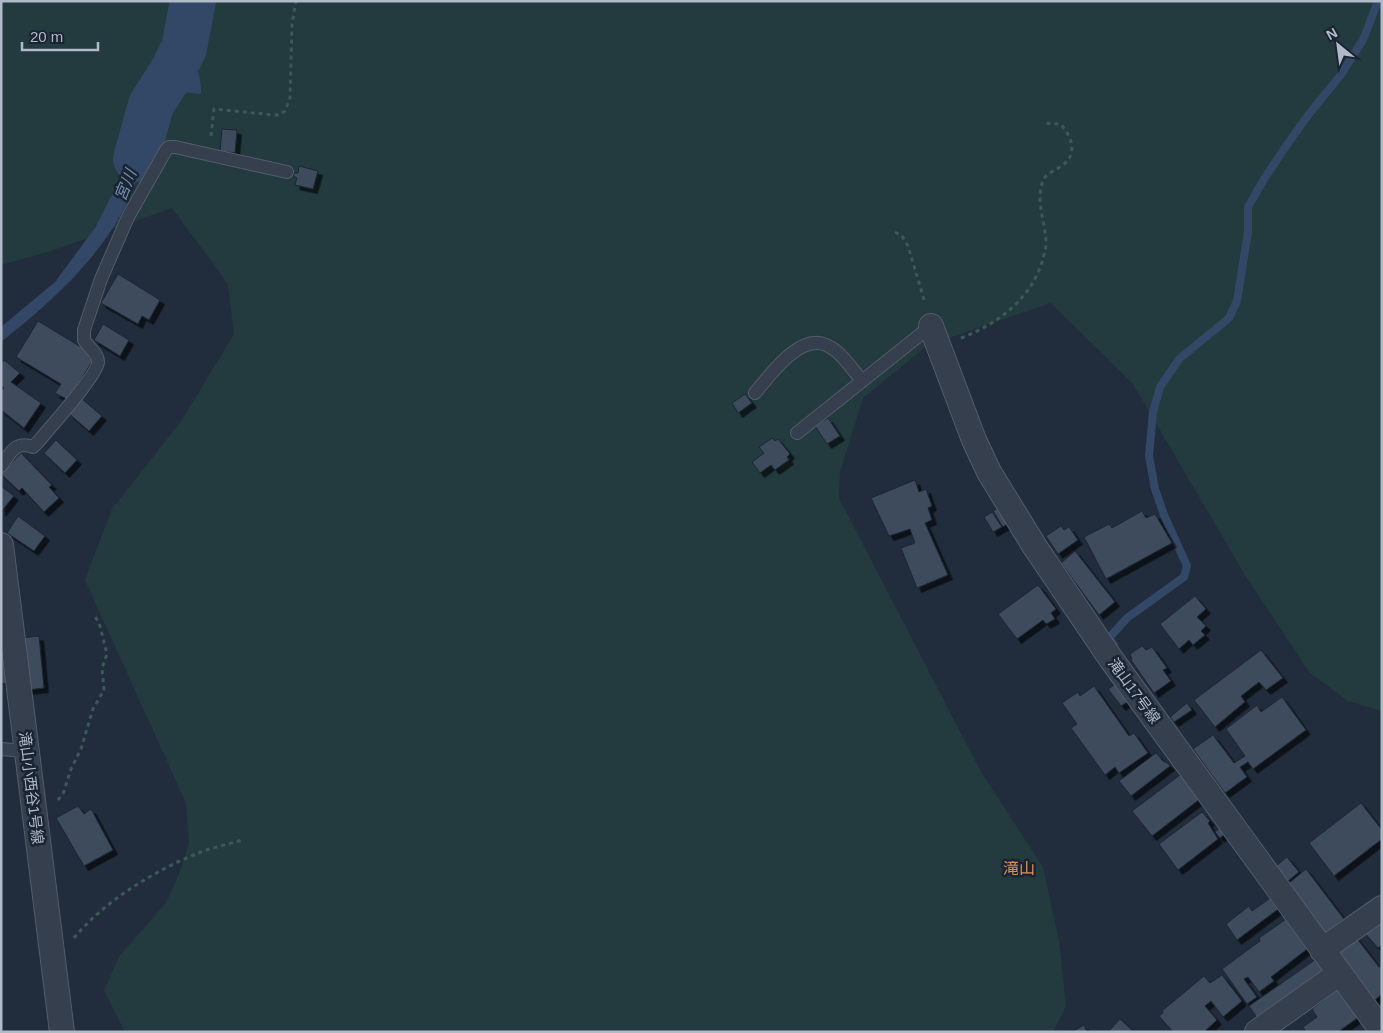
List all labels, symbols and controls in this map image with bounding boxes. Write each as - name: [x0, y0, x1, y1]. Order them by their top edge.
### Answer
- scale bar: [22, 20, 99, 52]
- north arrow: [1313, 20, 1363, 70]
- text: N: [1323, 24, 1340, 43]
- text: 20 m: [30, 28, 63, 45]
- water label: 宮川: [112, 165, 140, 203]
- street label: 滝山17号線: [1105, 655, 1164, 727]
- street label: 滝山小西谷1号線: [16, 731, 47, 845]
- district label: 滝山: [1003, 860, 1035, 877]

